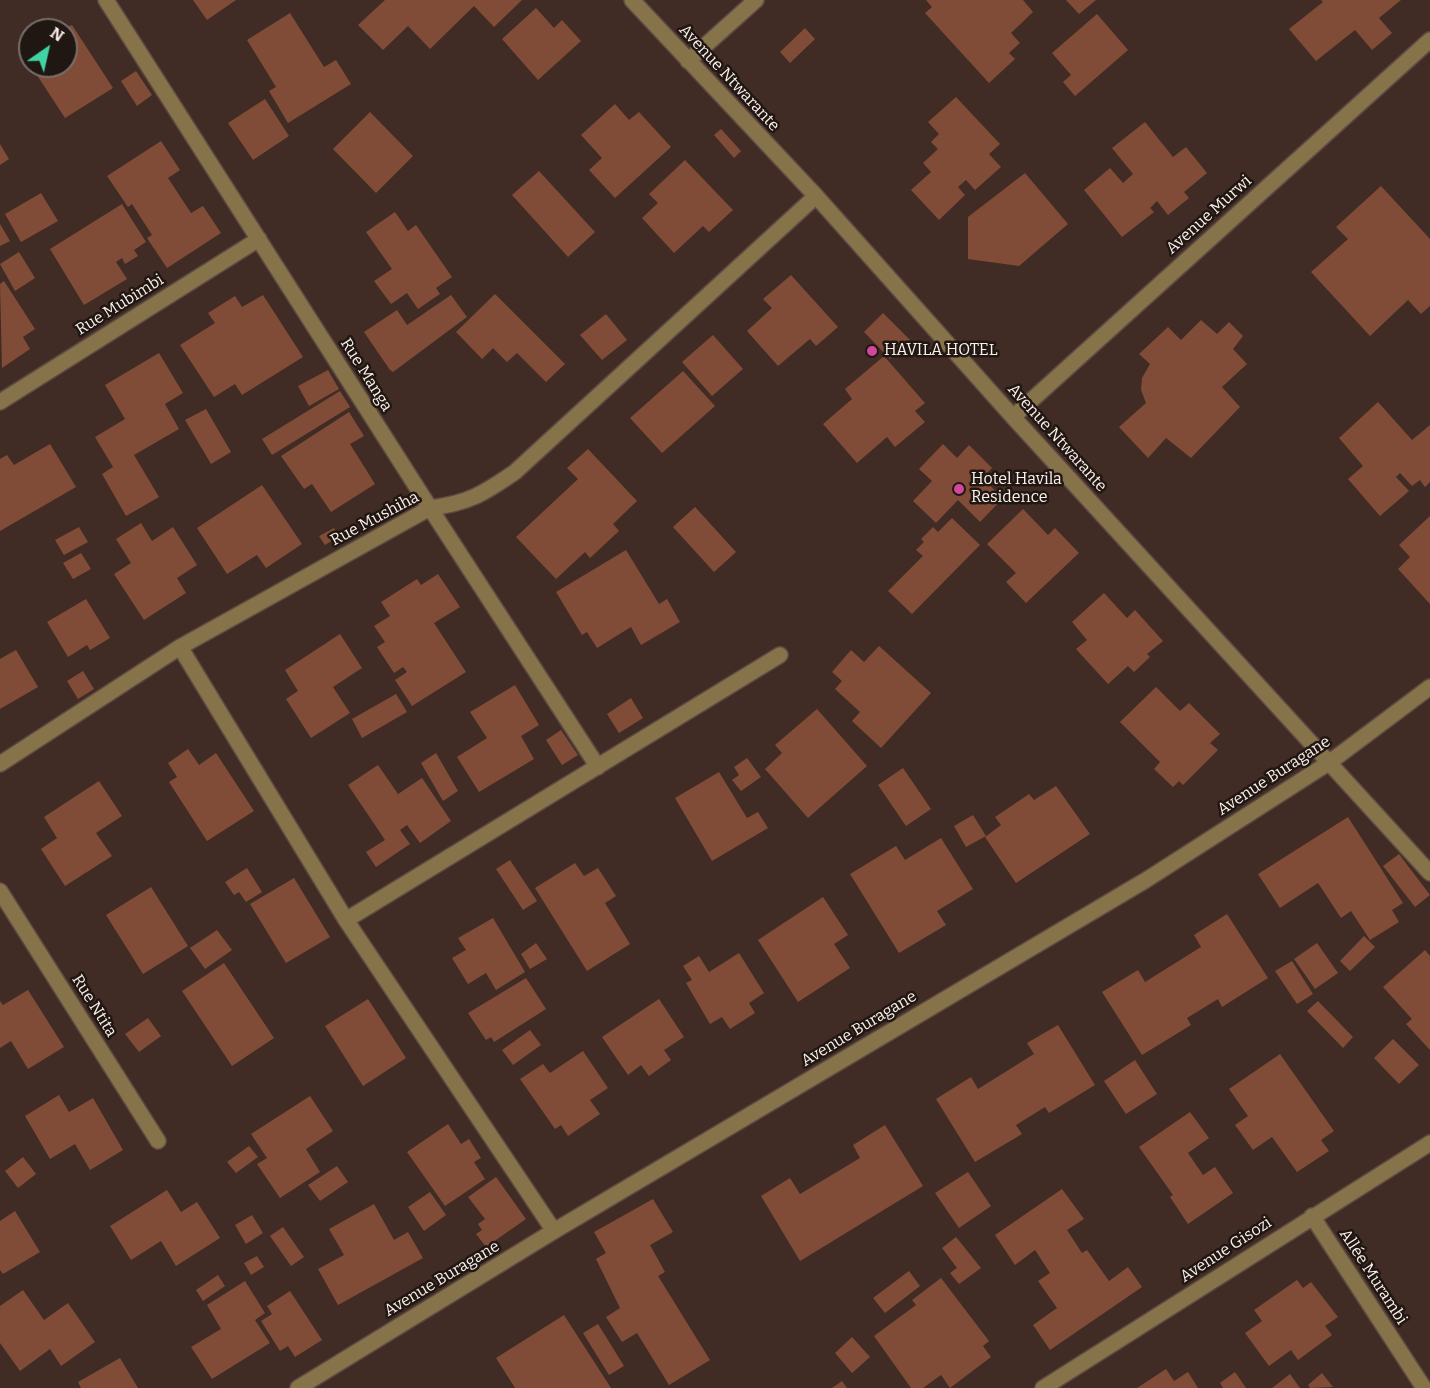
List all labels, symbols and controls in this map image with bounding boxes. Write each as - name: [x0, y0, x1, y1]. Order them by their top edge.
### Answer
- north arrow: [18, 18, 78, 78]
- street label: Avenue Ntwarante: [675, 21, 783, 135]
- text: N: [47, 23, 68, 46]
- street label: Avenue Murwi: [1162, 172, 1256, 258]
- street label: Rue Mubimbi: [73, 270, 167, 340]
- street label: Rue Manga: [336, 335, 396, 415]
- place label: HAVILA HOTEL: [884, 341, 998, 361]
- marker: HAVILA HOTEL: [865, 344, 879, 358]
- street label: Avenue Ntwarante: [1003, 380, 1111, 496]
- place label: Hotel Havila Residence: [971, 470, 1062, 508]
- marker: Hotel Havila Residence: [952, 482, 966, 496]
- street label: Rue Mushiha: [328, 488, 422, 550]
- street label: Avenue Buragane: [1214, 732, 1334, 820]
- street label: Rue Ntita: [67, 971, 121, 1041]
- street label: Avenue Buragane: [798, 987, 920, 1071]
- street label: Avenue Gisozi: [1177, 1213, 1275, 1287]
- street label: Allée Murambi: [1335, 1226, 1411, 1328]
- street label: Avenue Buragane: [381, 1237, 503, 1321]

